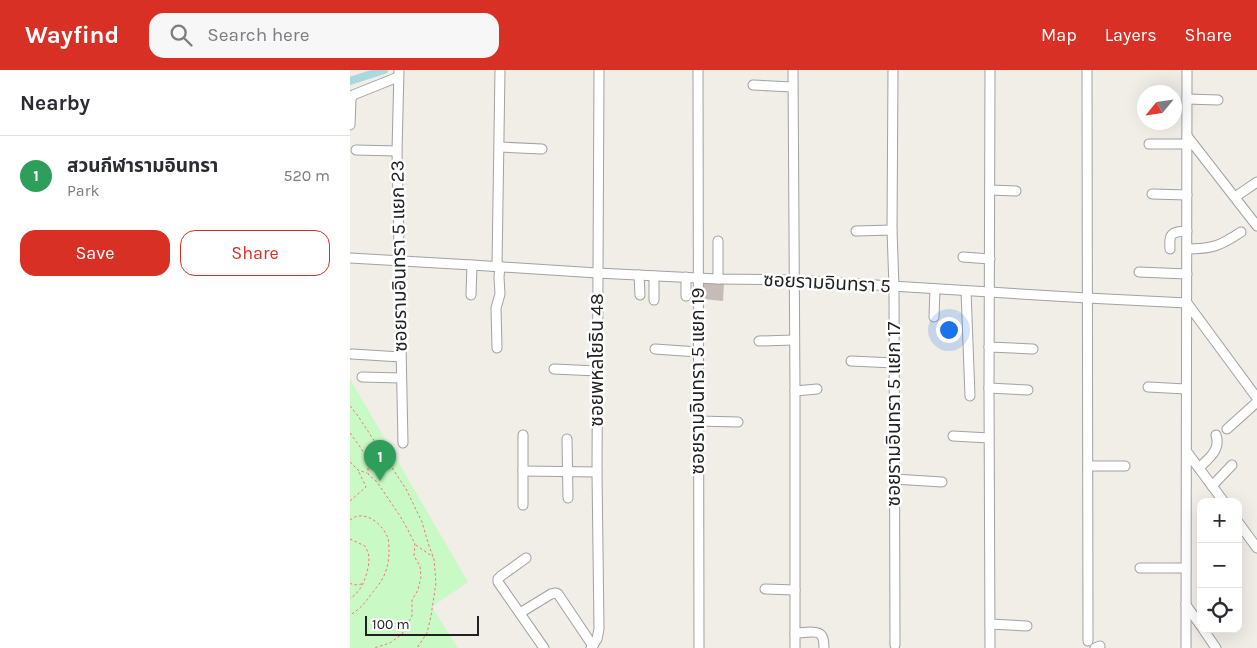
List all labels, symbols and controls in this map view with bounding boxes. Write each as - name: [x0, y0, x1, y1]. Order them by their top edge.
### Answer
- search box: [149, 13, 499, 58]
- text: Wayfind: [25, 21, 119, 49]
- icon: search: [167, 21, 195, 49]
- text: Search here: [207, 24, 309, 46]
- text: Map: [1041, 24, 1077, 46]
- text: Layers: [1105, 24, 1157, 46]
- text: Share: [1185, 24, 1232, 46]
- north arrow: [1137, 85, 1182, 130]
- text: Nearby: [20, 91, 90, 115]
- text: สวนกีฬารามอินทรา: [67, 155, 218, 177]
- street label: ซอยรามอินทรา 5 แยก 23: [386, 160, 412, 352]
- text: 1: [33, 166, 39, 185]
- text: 520 m: [283, 166, 330, 185]
- text: Park: [67, 181, 99, 200]
- button: Save: [20, 230, 170, 276]
- button: Share: [180, 230, 330, 276]
- street label: ซอยรามอินทรา 5: [763, 269, 891, 297]
- street label: ซอยรามอินทรา 5 แยก 19: [687, 288, 709, 475]
- street label: ซอยพหลโยธิน 48: [586, 293, 608, 427]
- your location: [936, 317, 962, 343]
- street label: ซอยรามอินทรา 5 แยก 17: [883, 321, 905, 506]
- pin: 1: [364, 440, 396, 481]
- map controls: [1197, 498, 1242, 633]
- button: +: [1197, 498, 1242, 543]
- button: −: [1197, 543, 1242, 588]
- button: locate: [1197, 588, 1242, 633]
- scale bar: [365, 613, 479, 636]
- text: 100 m: [372, 616, 410, 633]

